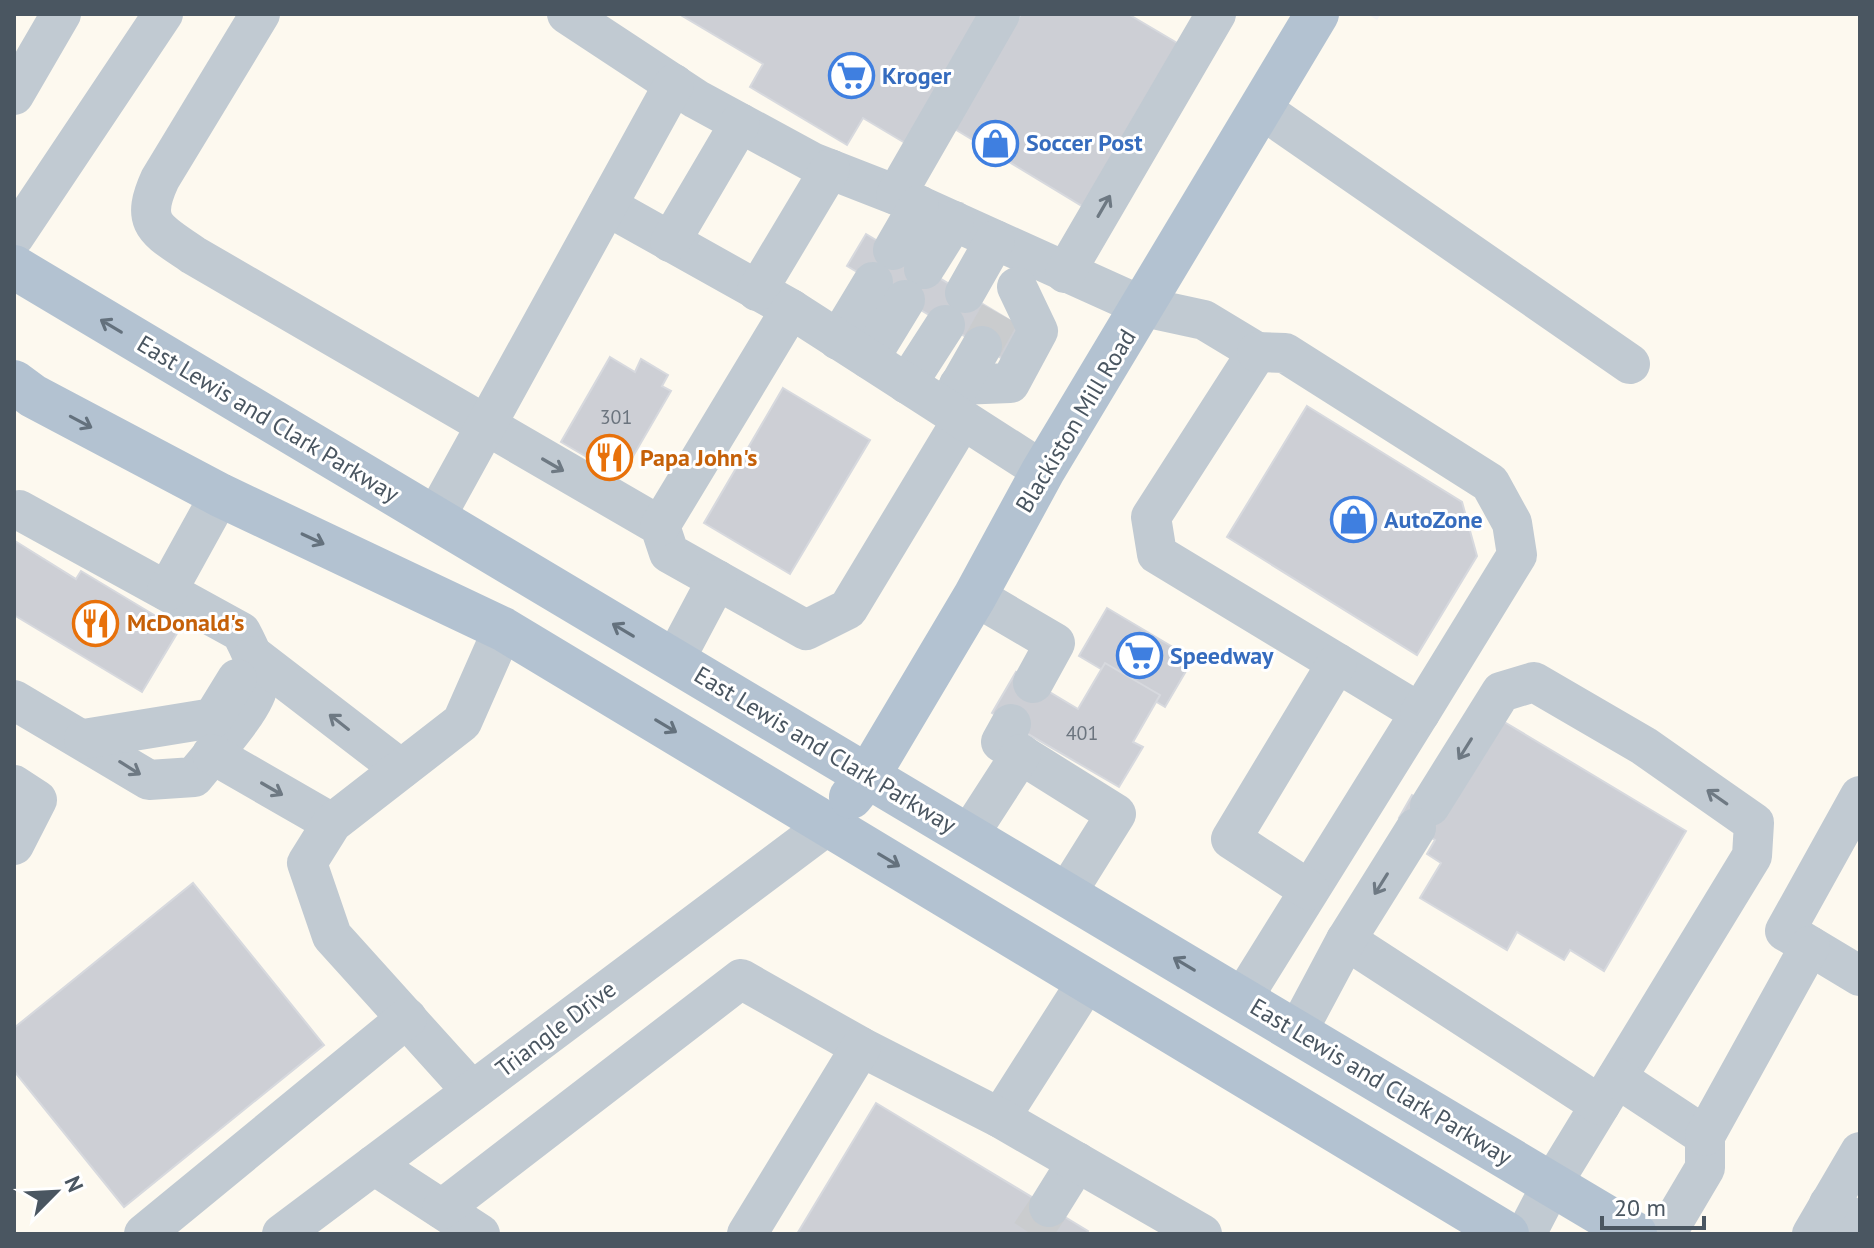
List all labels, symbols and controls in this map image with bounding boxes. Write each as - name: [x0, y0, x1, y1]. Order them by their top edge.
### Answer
- supermarket icon: Kroger: [827, 52, 875, 100]
- place label: Kroger: [882, 60, 952, 91]
- shop icon: Soccer Post: [971, 119, 1019, 167]
- place label: Soccer Post: [1026, 127, 1143, 158]
- one-way arrow: [1097, 195, 1113, 218]
- one-way arrow: [100, 317, 123, 333]
- street label: Blackiston Mill Road: [1009, 323, 1143, 518]
- street label: East Lewis and Clark Parkway: [132, 328, 405, 509]
- house number: 301: [600, 404, 632, 430]
- one-way arrow: [69, 414, 93, 430]
- restaurant icon: Papa John's: [585, 434, 633, 482]
- place label: Papa John's: [640, 442, 757, 473]
- one-way arrow: [541, 457, 564, 473]
- shop icon: AutoZone: [1329, 496, 1377, 544]
- place label: AutoZone: [1384, 504, 1483, 535]
- one-way arrow: [301, 532, 325, 547]
- restaurant icon: McDonald's: [72, 599, 120, 647]
- place label: McDonald's: [127, 607, 244, 638]
- one-way arrow: [612, 622, 636, 637]
- supermarket icon: Speedway: [1115, 632, 1163, 680]
- place label: Speedway: [1170, 640, 1274, 671]
- street label: East Lewis and Clark Parkway: [689, 659, 962, 840]
- one-way arrow: [329, 713, 350, 730]
- one-way arrow: [654, 719, 677, 735]
- house number: 401: [1066, 720, 1098, 746]
- one-way arrow: [1457, 737, 1473, 760]
- one-way arrow: [118, 760, 141, 776]
- one-way arrow: [260, 781, 283, 797]
- one-way arrow: [1707, 789, 1729, 805]
- one-way arrow: [877, 852, 900, 868]
- one-way arrow: [1372, 872, 1388, 895]
- one-way arrow: [1173, 956, 1196, 972]
- street label: Triangle Drive: [489, 973, 622, 1084]
- street label: East Lewis and Clark Parkway: [1245, 991, 1518, 1172]
- north arrow: [16, 1152, 96, 1232]
- text: N: [59, 1172, 90, 1196]
- scale bar: [1602, 1180, 1704, 1230]
- text: 20 m: [1614, 1192, 1666, 1223]

